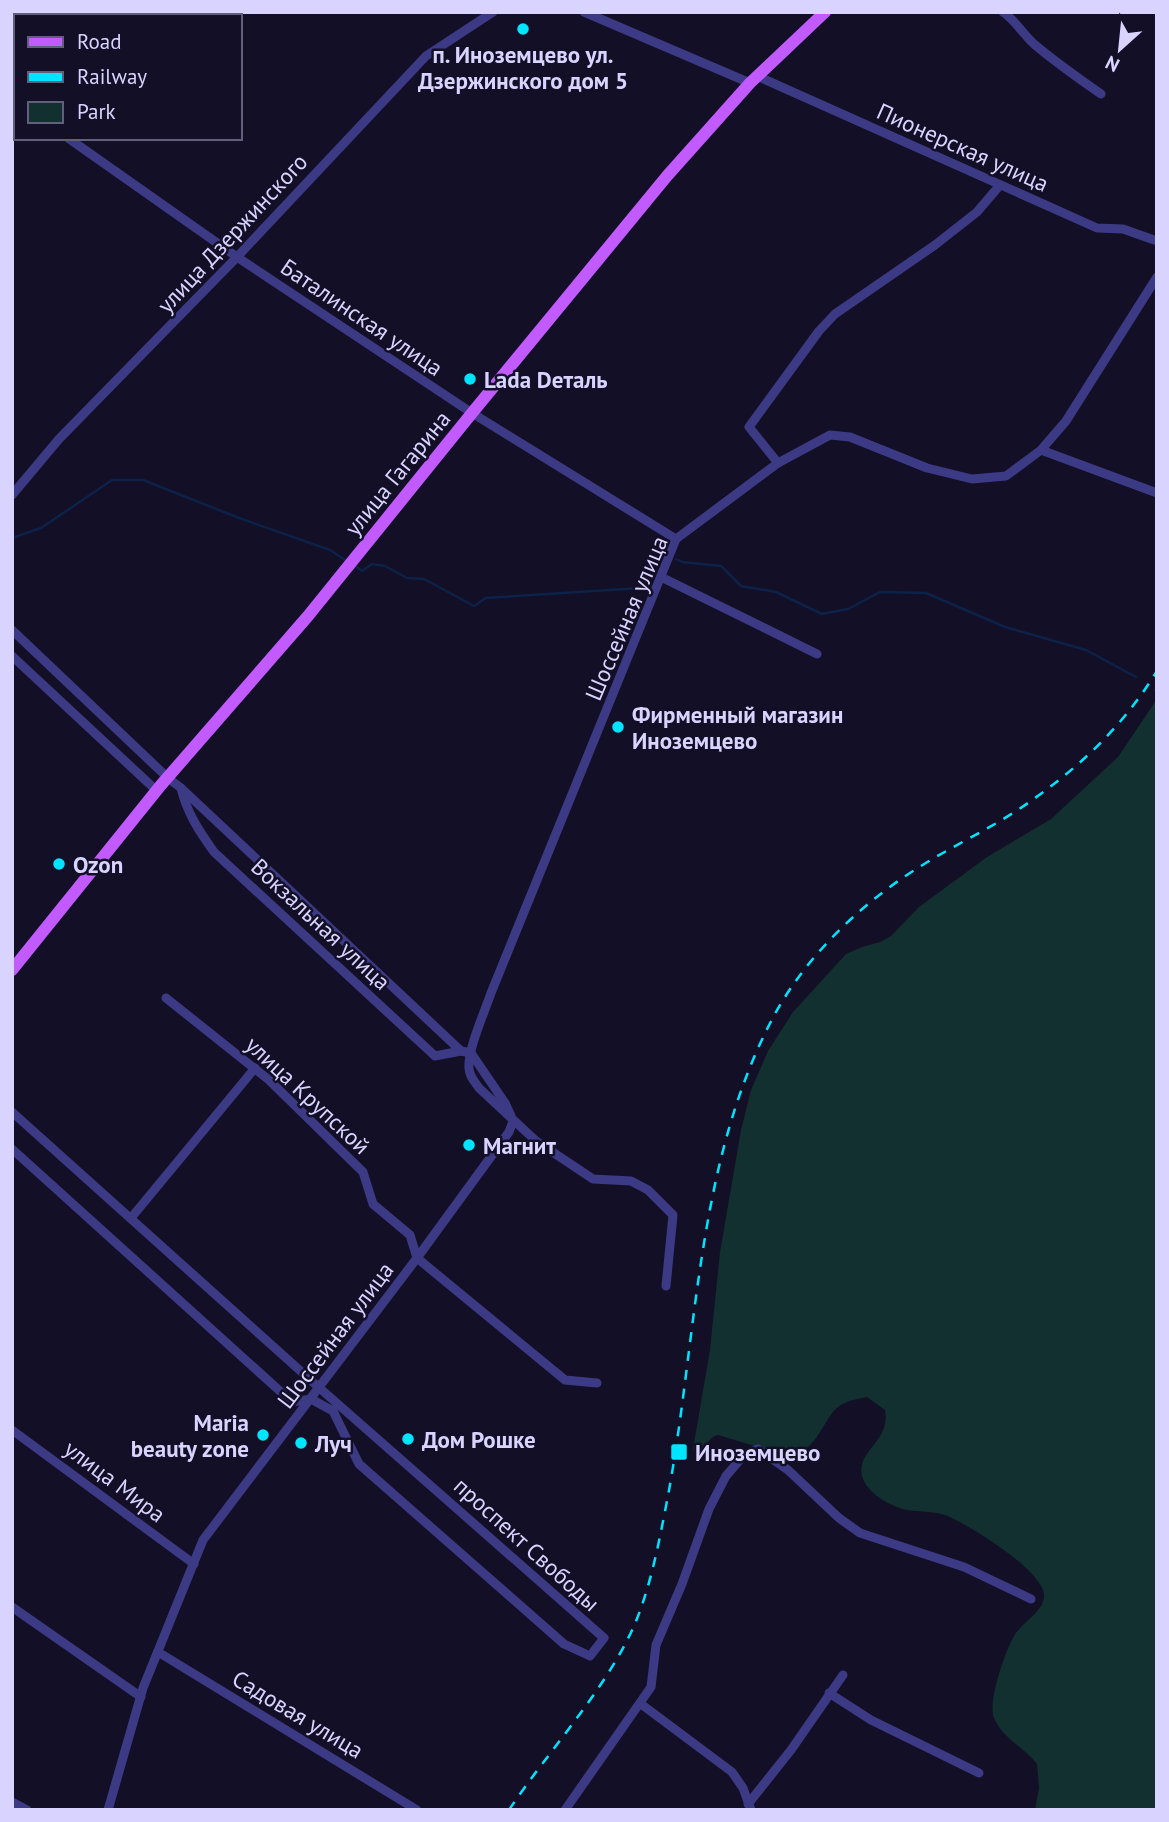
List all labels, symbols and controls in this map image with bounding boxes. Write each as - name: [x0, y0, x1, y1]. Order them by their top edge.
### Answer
- legend: [14, 14, 242, 140]
- north arrow: [1085, 14, 1155, 84]
- marker: п. Иноземцево ул. Дзержинского дом 5: [515, 21, 531, 37]
- text: Road: [77, 28, 121, 55]
- place label: п. Иноземцево ул. Дзержинского дом 5: [418, 40, 628, 95]
- text: N: [1101, 51, 1123, 78]
- text: Railway: [77, 63, 147, 90]
- street label: Пионерская улица: [873, 96, 1053, 198]
- text: Park: [77, 98, 116, 125]
- street label: улица Дзержинского: [151, 147, 313, 319]
- street label: Баталинская улица: [275, 252, 449, 382]
- place label: Lada Dеталь: [484, 365, 608, 394]
- marker: Lada Dеталь: [462, 371, 478, 387]
- street label: улица Гагарина: [338, 405, 456, 541]
- street label: Шоссейная улица: [578, 531, 674, 705]
- place label: Фирменный магазин Иноземцево: [632, 700, 843, 755]
- marker: Фирменный магазин Иноземцево: [610, 719, 626, 735]
- place label: Ozon: [73, 850, 123, 879]
- street label: Вокзальная улица: [245, 852, 397, 996]
- marker: Ozon: [51, 856, 67, 872]
- street label: улица Крупской: [240, 1030, 376, 1160]
- place label: Магнит: [483, 1131, 556, 1160]
- marker: Магнит: [461, 1137, 477, 1153]
- street label: Шоссейная улица: [271, 1256, 399, 1414]
- place label: Maria beauty zone: [131, 1408, 249, 1463]
- place label: Дом Рошке: [422, 1425, 536, 1454]
- marker: Maria beauty zone: [255, 1427, 271, 1443]
- place label: Луч: [314, 1429, 352, 1458]
- marker: Дом Рошке: [400, 1431, 416, 1447]
- street label: улица Мира: [59, 1434, 171, 1528]
- marker: Луч: [293, 1435, 309, 1451]
- place label: Иноземцево: [695, 1438, 820, 1467]
- marker: Иноземцево: [669, 1442, 689, 1462]
- street label: проспект Свободы: [448, 1471, 606, 1617]
- street label: Садовая улица: [227, 1664, 369, 1764]

